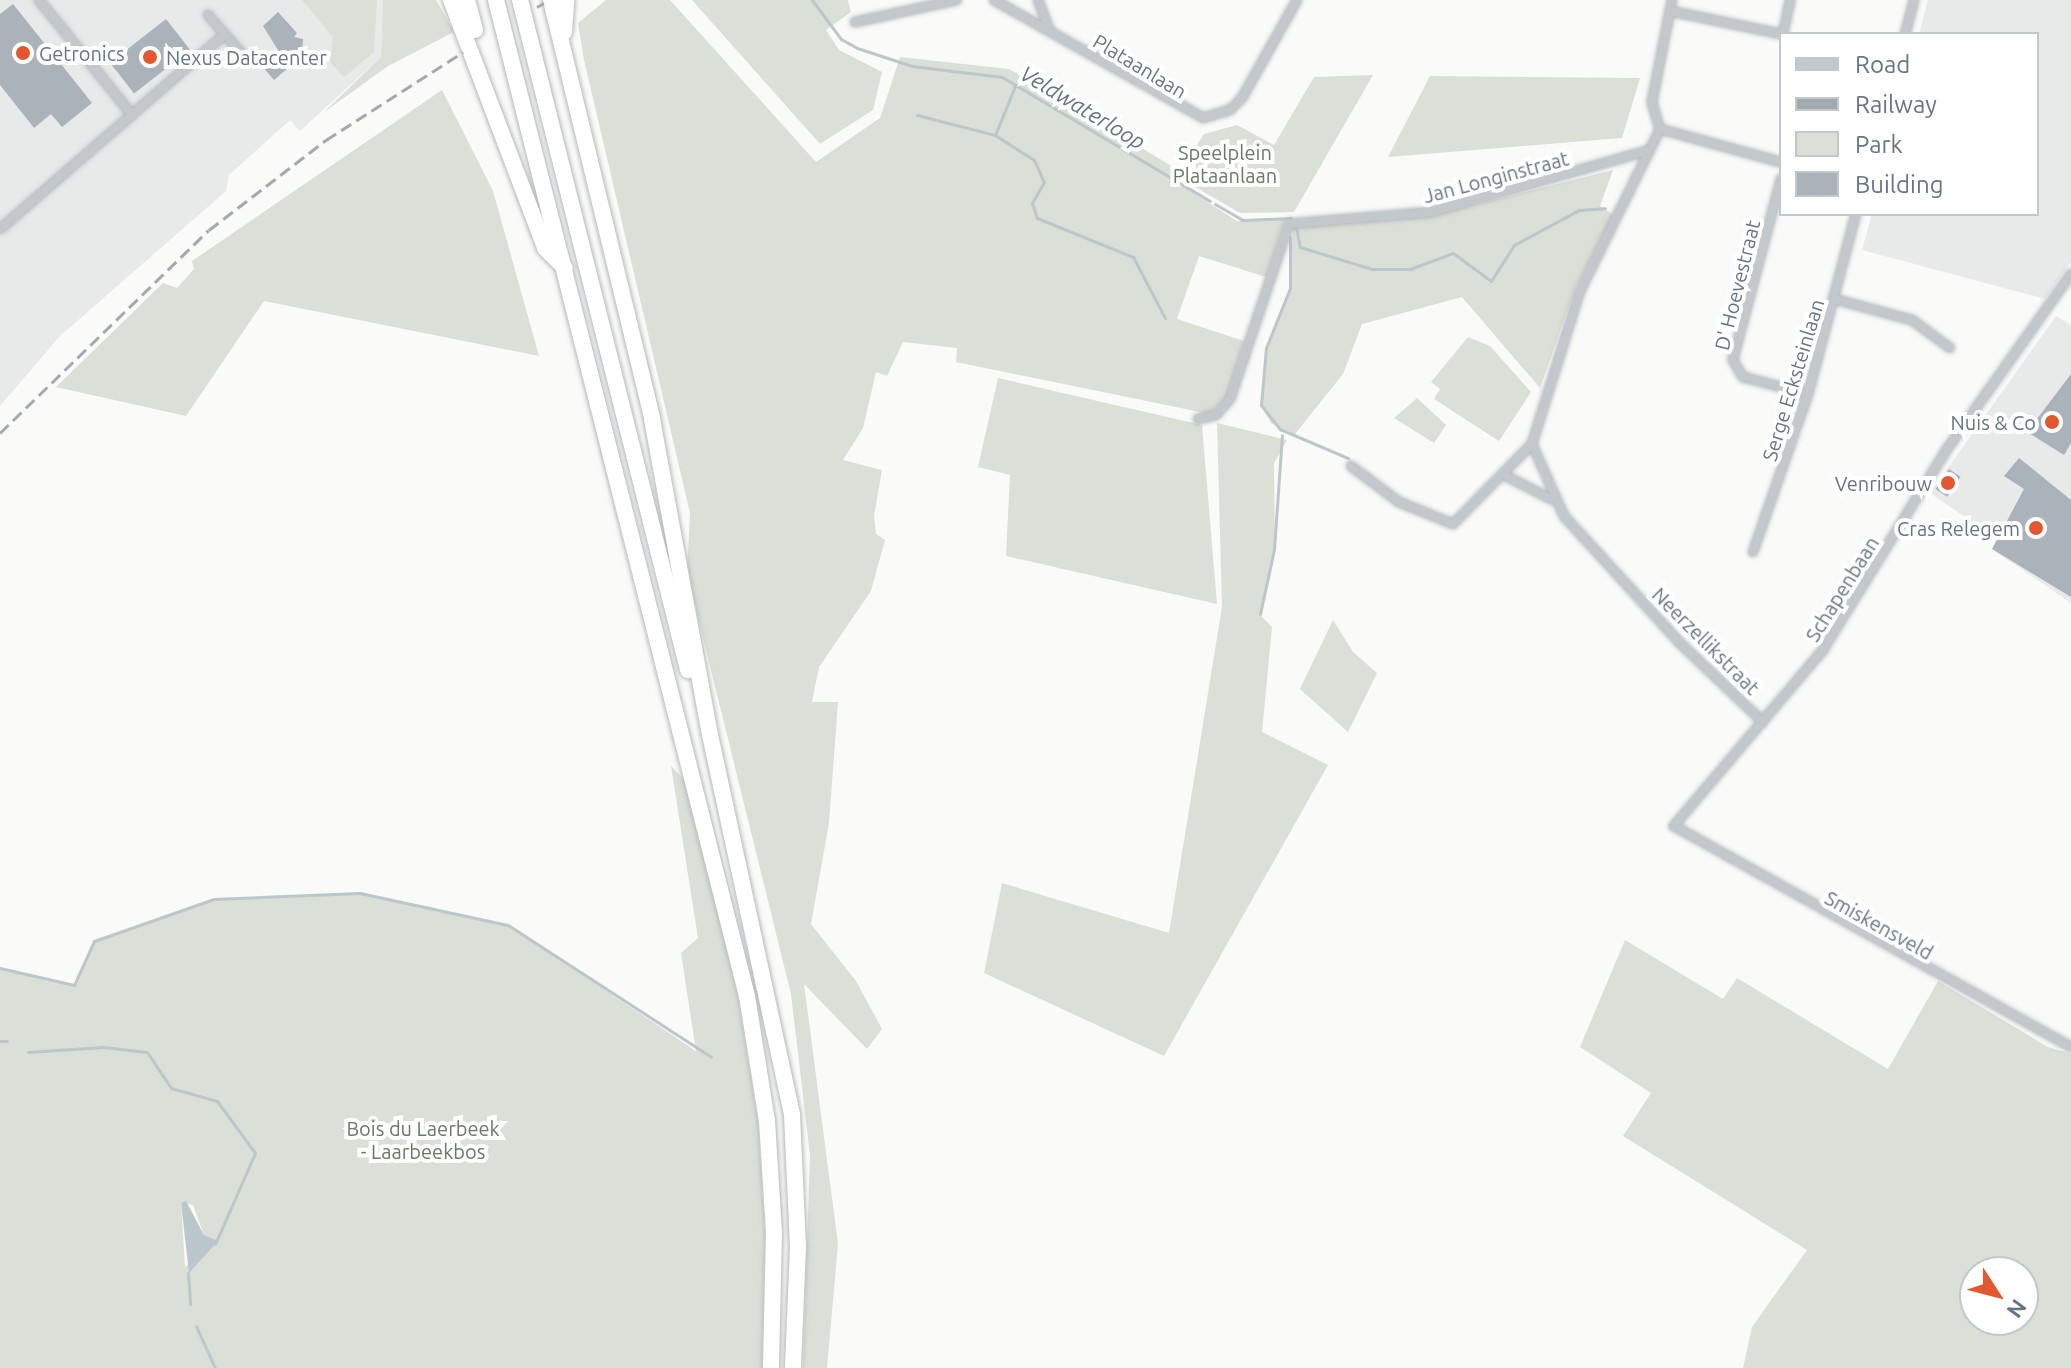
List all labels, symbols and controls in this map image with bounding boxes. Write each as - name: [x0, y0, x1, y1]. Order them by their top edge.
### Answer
- street label: Plataanlaan: [1089, 29, 1191, 103]
- legend: [1779, 32, 2039, 216]
- place label: Getronics: [39, 41, 125, 65]
- marker: Getronics: [14, 44, 32, 62]
- place label: Nexus Datacenter: [166, 45, 327, 69]
- marker: Nexus Datacenter: [141, 48, 159, 66]
- text: Road: [1855, 51, 1910, 78]
- water label: Veldwaterloop: [1016, 59, 1150, 155]
- text: Railway: [1855, 91, 1937, 118]
- text: Park: [1855, 131, 1903, 158]
- park label: Speelplein Plataanlaan: [1173, 140, 1277, 187]
- street label: Jan Longinstraat: [1421, 146, 1571, 208]
- text: Building: [1855, 171, 1943, 198]
- street label: D' Hoevestraat: [1709, 217, 1765, 353]
- street label: Serge Ecksteinlaan: [1757, 296, 1829, 464]
- place label: Nuis & Co: [1951, 410, 2036, 434]
- marker: Nuis & Co: [2043, 413, 2061, 431]
- place label: Venribouw: [1835, 471, 1932, 495]
- marker: Venribouw: [1939, 474, 1957, 492]
- place label: Cras Relegem: [1897, 516, 2020, 540]
- marker: Cras Relegem: [2027, 519, 2045, 537]
- street label: Schapenbaan: [1800, 532, 1884, 646]
- street label: Neerzellikstraat: [1647, 582, 1765, 700]
- street label: Smiskensveld: [1821, 885, 1937, 965]
- park label: Bois du Laerbeek - Laarbeekbos: [346, 1117, 500, 1164]
- north arrow: [1959, 1256, 2039, 1336]
- text: N: [2002, 1295, 2032, 1323]

